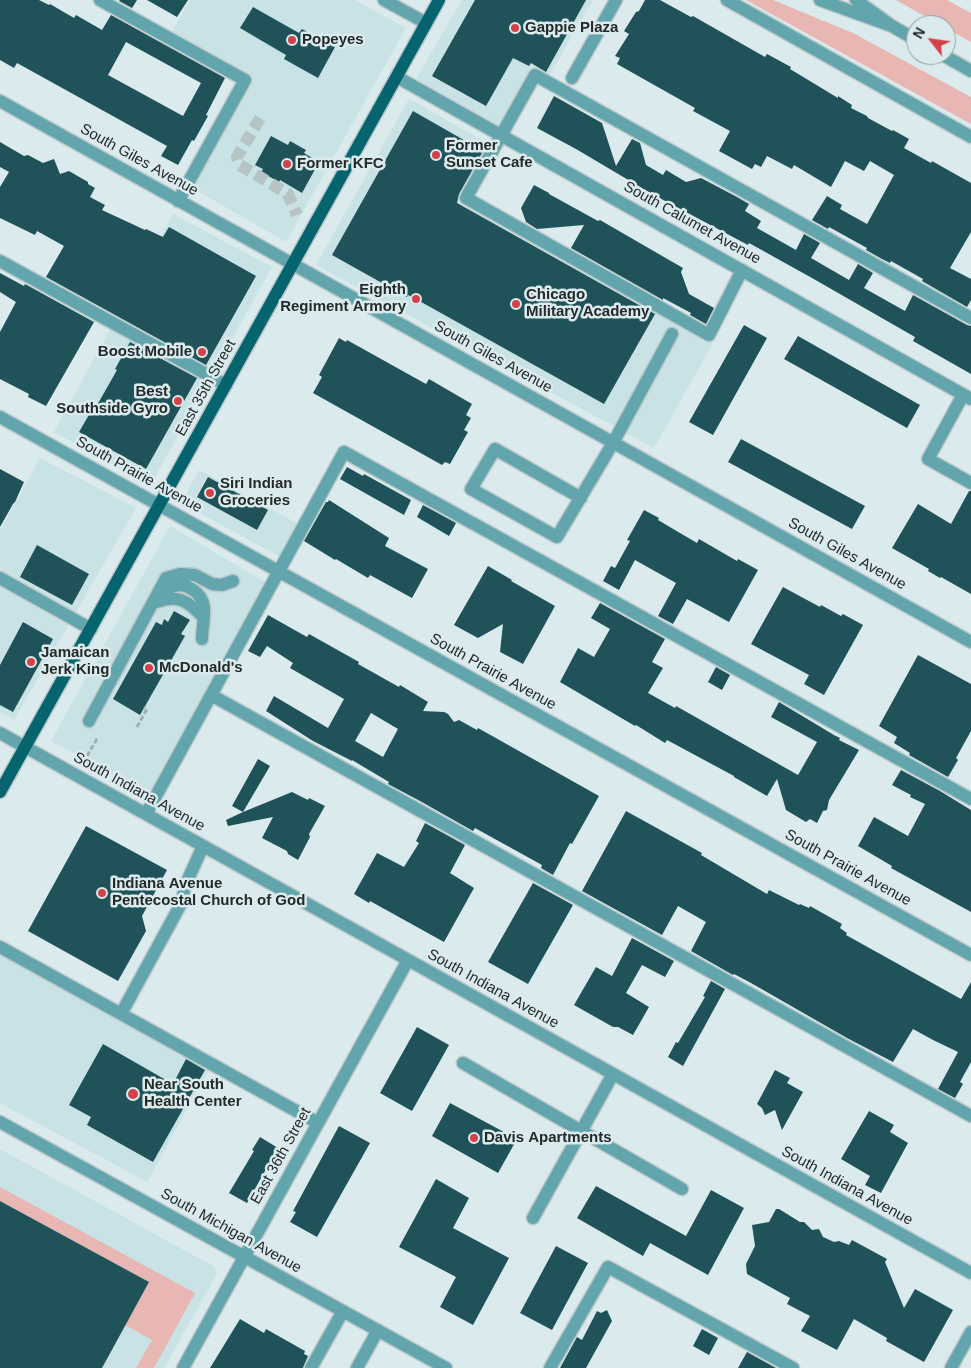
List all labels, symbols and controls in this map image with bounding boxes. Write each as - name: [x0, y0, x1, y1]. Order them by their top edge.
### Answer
- north arrow: [906, 15, 956, 65]
- place label: Gappie Plaza: [525, 19, 618, 37]
- marker: Gappie Plaza: [509, 22, 521, 34]
- text: N: [909, 25, 928, 41]
- place label: Popeyes: [302, 31, 364, 49]
- marker: Popeyes: [286, 34, 298, 46]
- street label: South Giles Avenue: [77, 120, 201, 200]
- place label: Former Sunset Cafe: [446, 137, 533, 172]
- marker: Former Sunset Cafe: [430, 149, 442, 161]
- place label: Former KFC: [297, 155, 384, 173]
- marker: Former KFC: [281, 158, 293, 170]
- street label: South Calumet Avenue: [620, 178, 764, 268]
- place label: Eighth Regiment Armory: [280, 281, 406, 316]
- place label: Chicago Military Academy: [526, 286, 649, 321]
- marker: Eighth Regiment Armory: [410, 293, 422, 305]
- marker: Chicago Military Academy: [510, 298, 522, 310]
- street label: South Giles Avenue: [431, 317, 555, 397]
- street label: East 35th Street: [172, 337, 240, 439]
- place label: Boost Mobile: [98, 343, 192, 361]
- marker: Boost Mobile: [196, 346, 208, 358]
- place label: Best Southside Gyro: [56, 383, 168, 418]
- marker: Best Southside Gyro: [172, 395, 184, 407]
- street label: South Prairie Avenue: [73, 433, 205, 517]
- place label: Siri Indian Groceries: [220, 475, 293, 510]
- marker: Siri Indian Groceries: [204, 487, 216, 499]
- street label: South Giles Avenue: [785, 514, 909, 594]
- street label: South Prairie Avenue: [427, 630, 559, 714]
- place label: Jamaican Jerk King: [41, 644, 109, 679]
- marker: Jamaican Jerk King: [25, 656, 37, 668]
- place label: McDonald's: [159, 659, 243, 677]
- marker: McDonald's: [143, 662, 155, 674]
- street label: South Indiana Avenue: [70, 748, 208, 836]
- street label: South Prairie Avenue: [782, 826, 914, 910]
- place label: Indiana Avenue Pentecostal Church of God: [112, 875, 305, 910]
- marker: Indiana Avenue Pentecostal Church of God: [96, 887, 108, 899]
- street label: South Indiana Avenue: [424, 945, 562, 1033]
- place label: Near South Health Center: [144, 1076, 242, 1111]
- marker: Near South Health Center: [126, 1087, 140, 1101]
- street label: East 36th Street: [247, 1105, 315, 1207]
- place label: Davis Apartments: [484, 1129, 612, 1147]
- marker: Davis Apartments: [468, 1132, 480, 1144]
- street label: South Indiana Avenue: [778, 1142, 916, 1230]
- street label: South Michigan Avenue: [157, 1185, 305, 1277]

